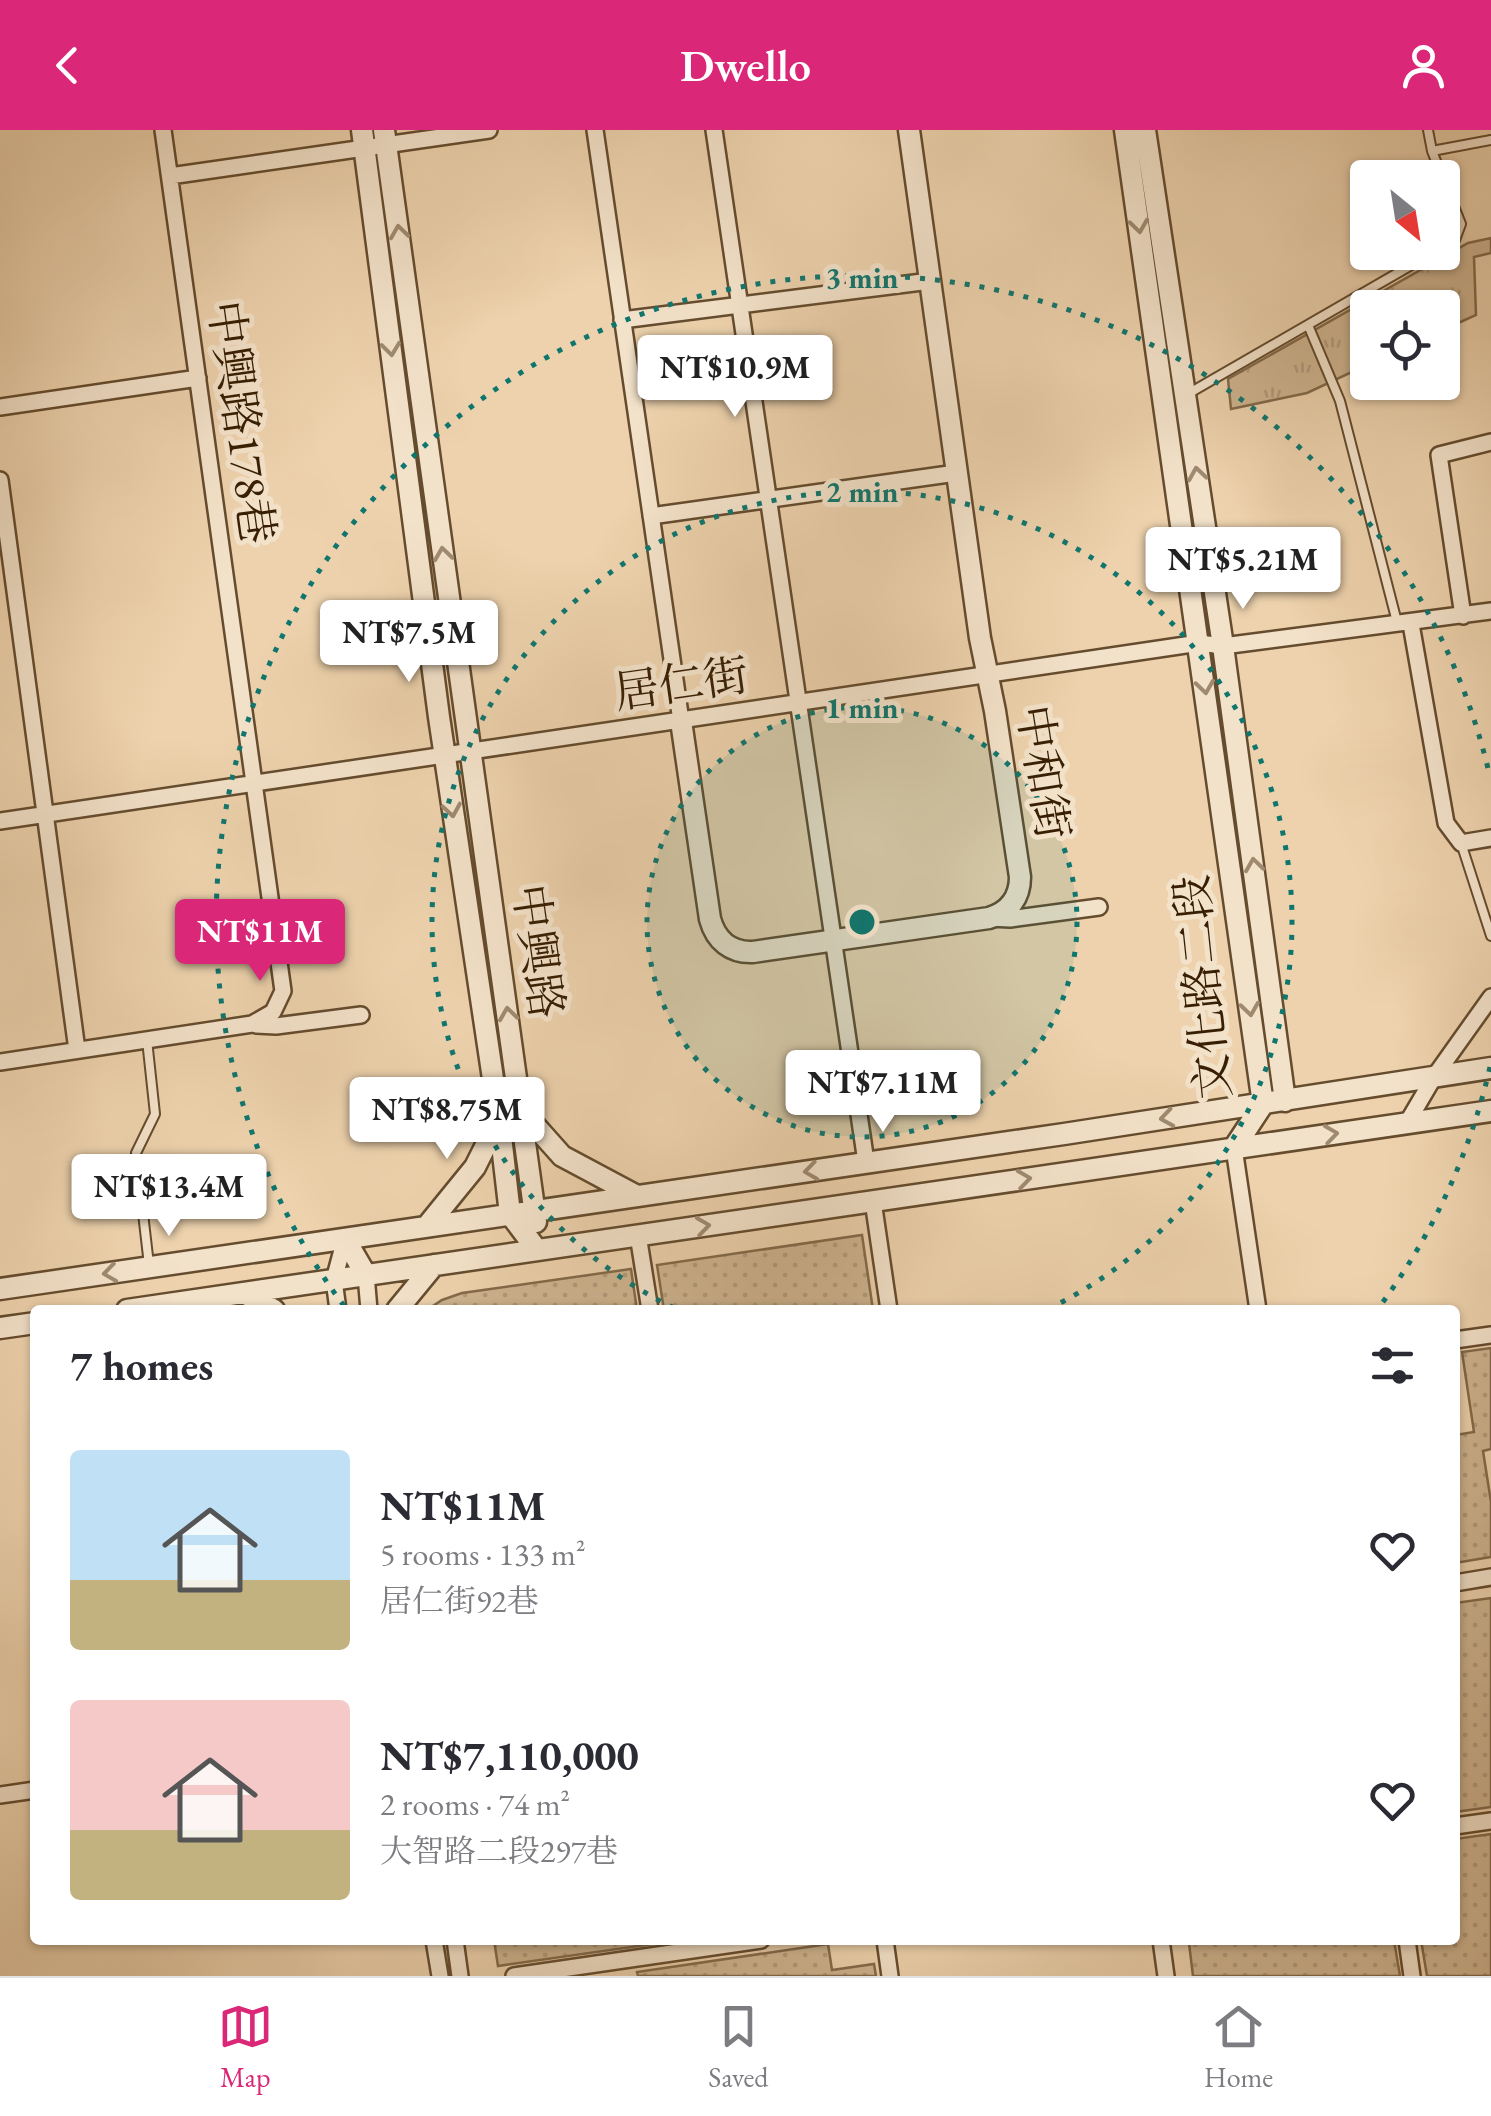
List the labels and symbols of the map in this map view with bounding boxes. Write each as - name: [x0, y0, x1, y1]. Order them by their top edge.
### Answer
- north arrow: [1350, 160, 1460, 270]
- one-way arrow: [1128, 218, 1149, 235]
- one-way arrow: [389, 224, 410, 240]
- text: 3 min: [825, 258, 899, 297]
- street label: 中興路178巷: [196, 297, 288, 547]
- pin: NT$10.9M: [632, 335, 838, 420]
- one-way arrow: [379, 341, 400, 358]
- one-way arrow: [1187, 466, 1208, 483]
- text: 2 min: [825, 472, 899, 511]
- pin: NT$5.21M: [1140, 527, 1346, 612]
- one-way arrow: [434, 546, 455, 562]
- pin: NT$7.5M: [317, 600, 501, 685]
- street label: 居仁街: [610, 645, 752, 721]
- one-way arrow: [1194, 678, 1215, 695]
- text: 1 min: [825, 688, 899, 727]
- street label: 中和街: [1005, 701, 1083, 843]
- one-way arrow: [441, 802, 462, 819]
- one-way arrow: [1244, 857, 1265, 873]
- street label: 文化路二段: [1161, 872, 1243, 1102]
- street label: 中興路: [501, 880, 577, 1022]
- pin: NT$11M: [179, 899, 341, 984]
- centre of rings: [844, 904, 880, 940]
- one-way arrow: [1239, 1001, 1260, 1017]
- one-way arrow: [498, 1006, 519, 1023]
- pin: NT$7.11M: [780, 1050, 986, 1135]
- pin: NT$8.75M: [344, 1077, 550, 1162]
- one-way arrow: [1158, 1107, 1175, 1128]
- one-way arrow: [1322, 1124, 1339, 1145]
- pin: NT$13.4M: [66, 1154, 272, 1239]
- one-way arrow: [802, 1159, 819, 1180]
- one-way arrow: [1016, 1169, 1033, 1190]
- one-way arrow: [695, 1216, 711, 1237]
- one-way arrow: [102, 1261, 119, 1282]

